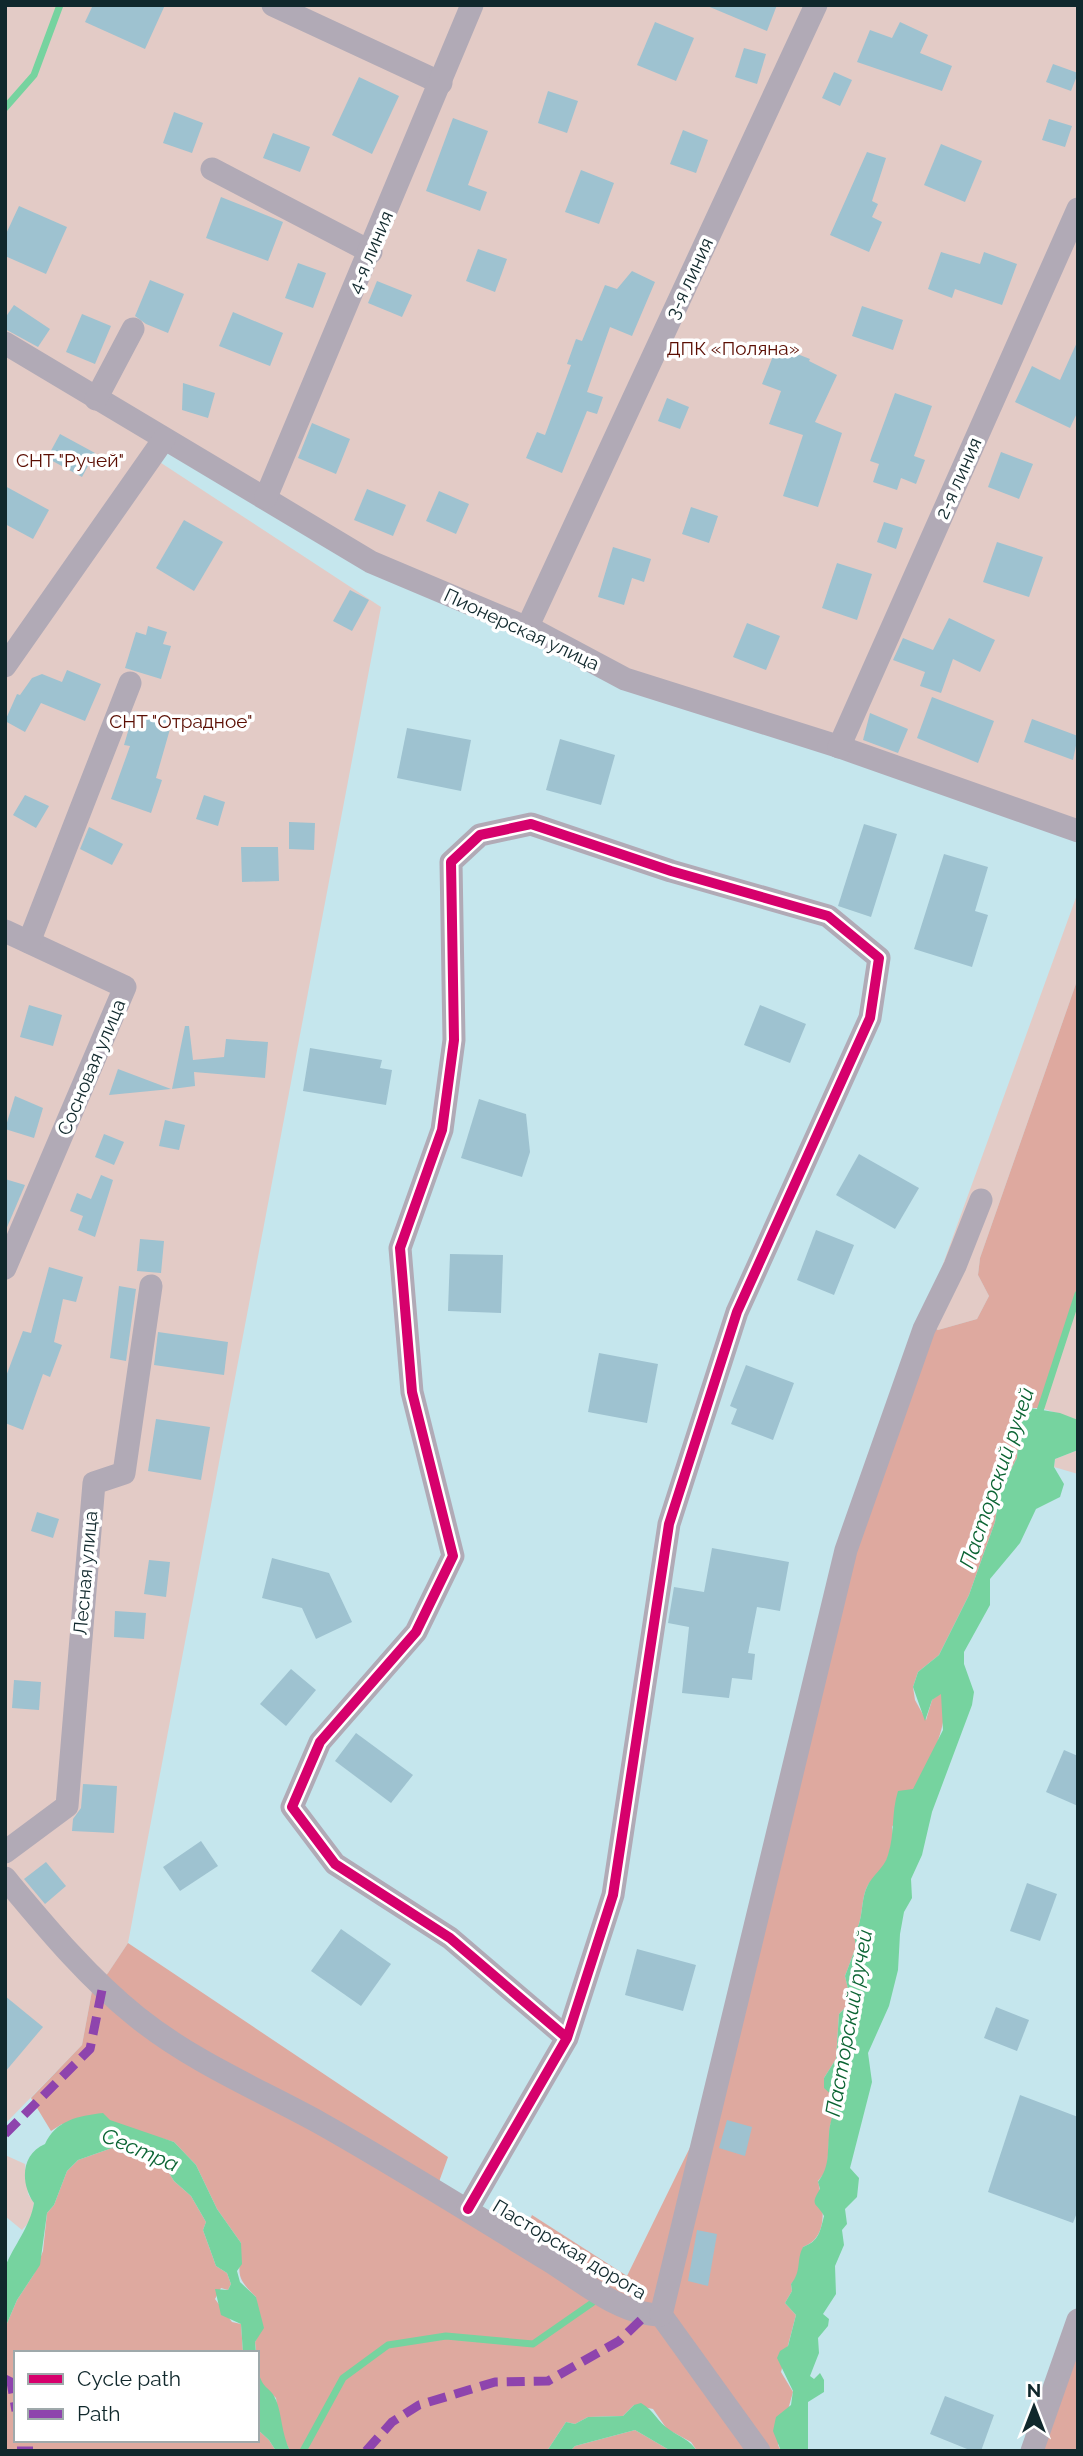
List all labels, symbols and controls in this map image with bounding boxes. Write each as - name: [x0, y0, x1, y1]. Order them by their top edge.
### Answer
- street label: 4-я линия: [343, 208, 397, 296]
- street label: 3-я линия: [661, 234, 717, 322]
- park label: ДПК «Поляна»: [666, 337, 800, 359]
- street label: 2-я линия: [930, 434, 986, 522]
- park label: СНТ "Ручей": [16, 449, 124, 471]
- street label: Пионерская улица: [441, 583, 603, 675]
- park label: СНТ "Отрадное": [109, 710, 253, 732]
- street label: Сосновая улица: [52, 996, 130, 1138]
- water label: Пасторский ручей: [954, 1384, 1039, 1571]
- street label: Лесная улица: [69, 1510, 101, 1636]
- water label: Пасторский ручей: [820, 1928, 877, 2118]
- water label: Сестра: [98, 2122, 182, 2177]
- street label: Пасторская дорога: [489, 2194, 651, 2304]
- legend: [14, 2351, 259, 2442]
- text: Cycle path: [77, 2366, 181, 2391]
- north arrow: [999, 2372, 1069, 2442]
- text: N: [1027, 2379, 1041, 2401]
- text: Path: [77, 2401, 121, 2426]

